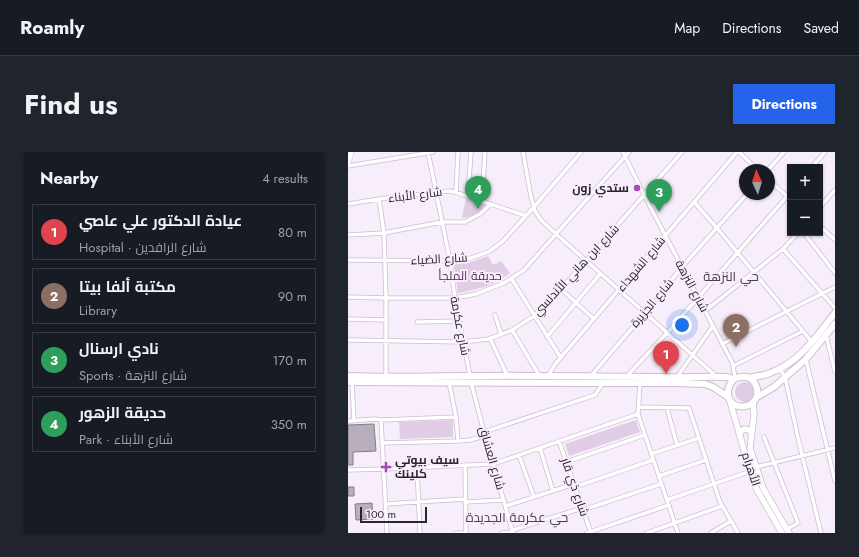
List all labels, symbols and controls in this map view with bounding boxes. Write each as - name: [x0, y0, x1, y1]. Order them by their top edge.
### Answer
- text: Roamly: [20, 14, 84, 41]
- text: Map: [674, 18, 700, 38]
- text: Directions: [722, 18, 782, 38]
- text: Saved: [804, 18, 839, 38]
- text: Find us: [24, 84, 118, 125]
- button: Directions: [733, 84, 835, 124]
- north arrow: [739, 164, 775, 200]
- map controls: [787, 164, 823, 236]
- button: +: [787, 164, 823, 200]
- text: Nearby: [40, 166, 98, 190]
- text: 4 results: [262, 169, 308, 188]
- pin: 4: [465, 176, 491, 209]
- place label: ستدي زون: [572, 179, 629, 198]
- pin: 3: [646, 179, 672, 212]
- street label: شارع الأبناء: [387, 183, 443, 207]
- marker: ستدي زون: [632, 183, 642, 193]
- button: −: [787, 200, 823, 236]
- text: عيادة الدكتور علي عاصي: [79, 210, 242, 232]
- street label: شارع ابن هاني الأندلسي: [529, 220, 624, 320]
- text: 1: [51, 223, 57, 242]
- text: 80 m: [278, 223, 307, 242]
- street label: شارع الشهداء: [612, 232, 670, 296]
- text: Hospital · شارع الرافدين: [79, 238, 206, 257]
- street label: شارع الضياء: [410, 249, 468, 269]
- street label: شارع النزهة: [671, 257, 713, 315]
- park label: حديقة الملجأ: [438, 267, 502, 285]
- district label: حي النزهة: [703, 267, 759, 287]
- street label: شارع الجزيرة: [626, 275, 678, 331]
- text: مكتبة ألفا بيتا: [79, 276, 176, 298]
- text: 2: [50, 287, 58, 306]
- text: 90 m: [278, 287, 307, 306]
- street label: شارع عكرمة: [445, 295, 475, 357]
- text: Library: [79, 301, 117, 320]
- pin: 2: [723, 314, 749, 347]
- your location: [672, 315, 692, 335]
- text: نادي ارسنال: [79, 338, 159, 360]
- pin: 1: [653, 341, 679, 374]
- text: 3: [50, 351, 58, 370]
- text: 170 m: [272, 351, 307, 370]
- text: Sports · شارع النزهة: [79, 366, 187, 385]
- text: حديقة الزهور: [79, 402, 166, 424]
- text: 4: [49, 415, 59, 434]
- text: 350 m: [271, 415, 307, 434]
- street label: شارع العشاق: [474, 424, 510, 492]
- text: Park · شارع الأبناء: [79, 430, 173, 449]
- street label: الأهرام: [737, 450, 765, 488]
- place label: سيف بيوتي كلينك: [395, 451, 459, 483]
- street label: شارع ذي قار: [555, 454, 593, 519]
- marker: سيف بيوتي كلينك: [380, 461, 392, 473]
- scale bar: [360, 505, 427, 524]
- text: 100 m: [366, 506, 396, 522]
- district label: حي عكرمة الجديدة: [466, 508, 568, 528]

